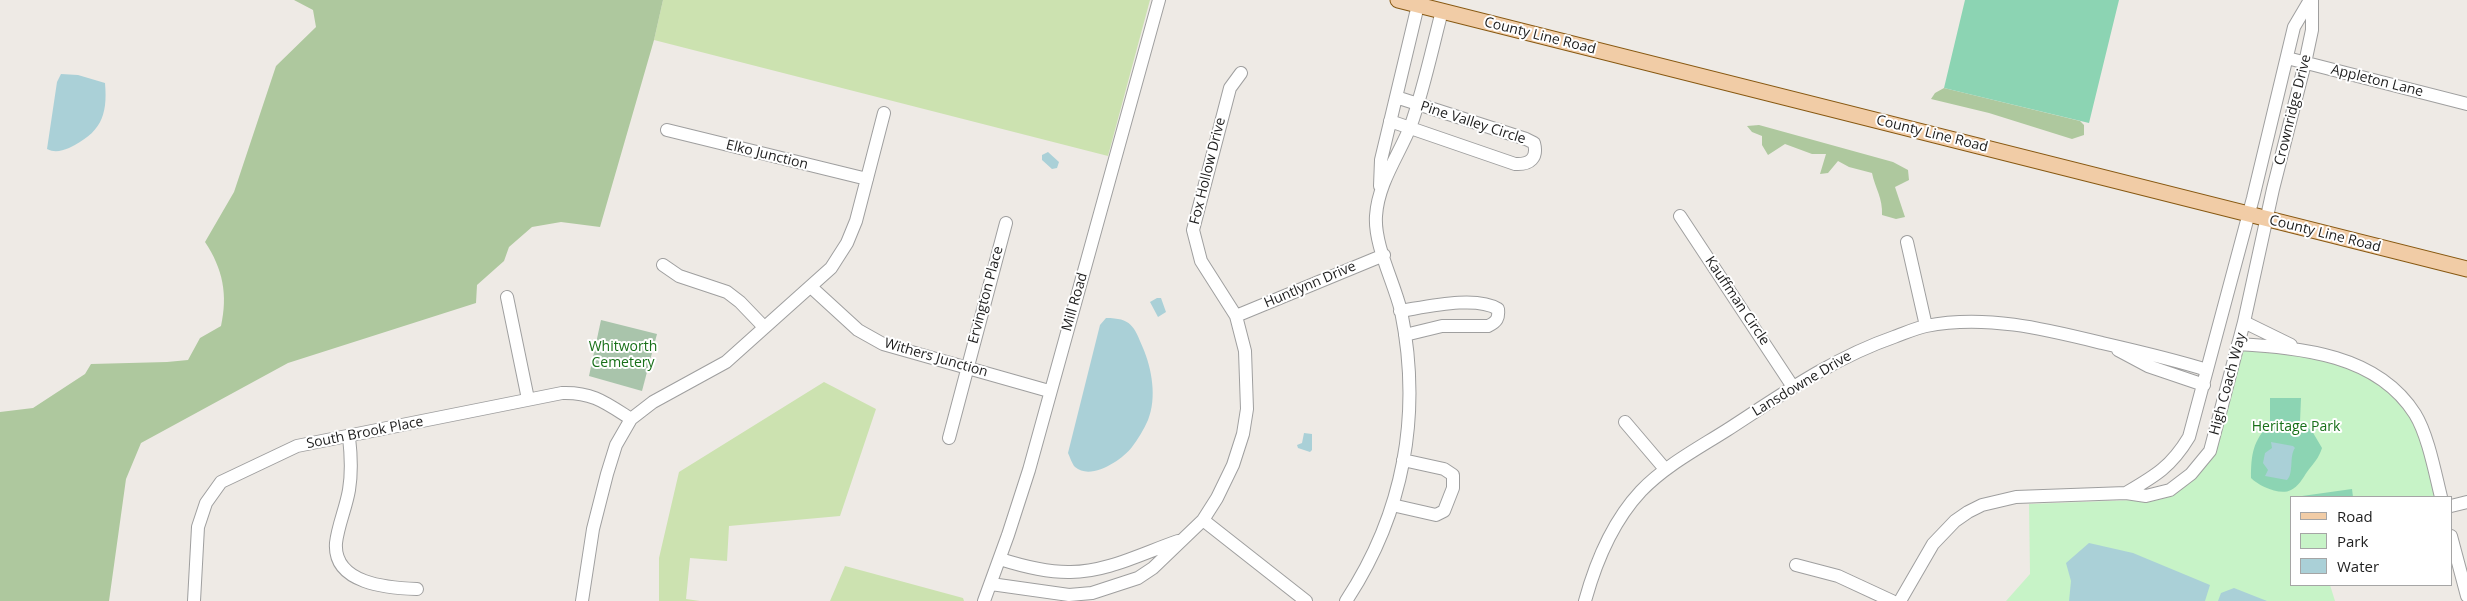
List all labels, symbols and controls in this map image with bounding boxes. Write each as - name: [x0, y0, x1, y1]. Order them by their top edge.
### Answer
- street label: County Line Road: [1482, 14, 1598, 58]
- street label: Crownridge Drive: [2271, 53, 2315, 167]
- street label: Appleton Lane: [2329, 61, 2425, 101]
- street label: Pine Valley Circle: [1418, 98, 1528, 148]
- street label: County Line Road: [1874, 112, 1990, 156]
- street label: Fox Hollow Drive: [1187, 116, 1229, 226]
- street label: Elko Junction: [724, 137, 810, 173]
- street label: County Line Road: [2267, 212, 2383, 256]
- street label: Ervington Place: [965, 244, 1007, 346]
- street label: Kauffman Circle: [1701, 253, 1773, 349]
- street label: Huntlynn Drive: [1262, 258, 1358, 312]
- street label: Mill Road: [1059, 271, 1091, 333]
- street label: High Coach Way: [2206, 331, 2250, 437]
- street label: Withers Junction: [882, 335, 990, 381]
- park label: Whitworth Cemetery: [589, 339, 657, 372]
- street label: Lansdowne Drive: [1749, 348, 1855, 420]
- street label: South Brook Place: [305, 413, 425, 453]
- park label: Heritage Park: [2252, 419, 2340, 435]
- legend: [2290, 496, 2452, 586]
- text: Road: [2337, 506, 2373, 526]
- text: Park: [2337, 531, 2368, 551]
- text: Water: [2337, 556, 2379, 576]

